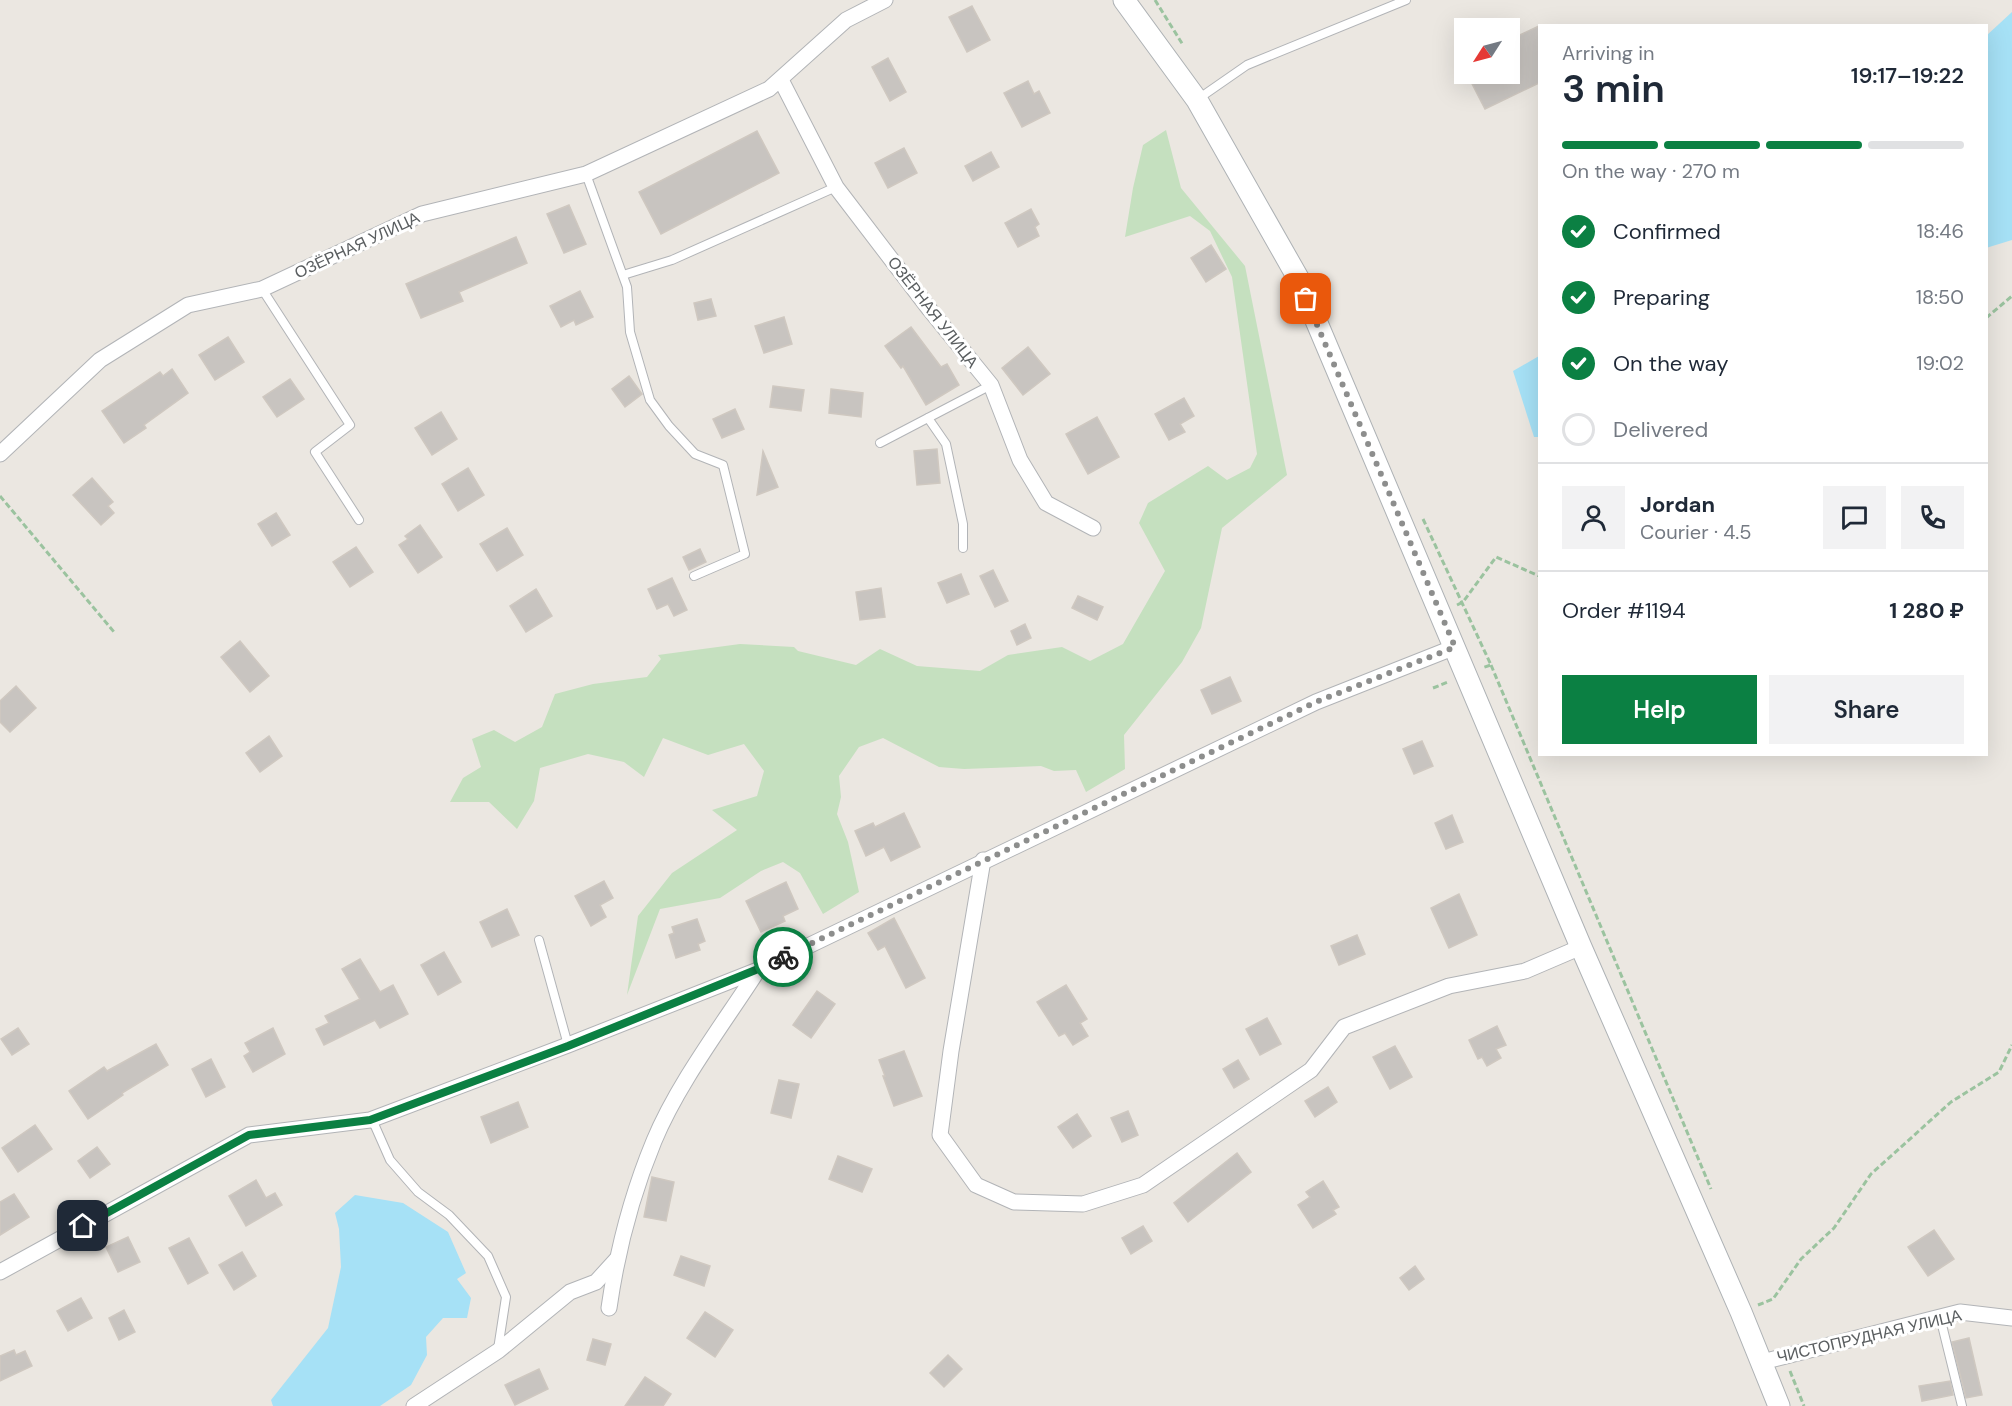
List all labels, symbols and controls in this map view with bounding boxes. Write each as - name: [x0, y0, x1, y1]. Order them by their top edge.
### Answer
- north arrow: [1454, 18, 1520, 84]
- map controls: [1454, 18, 1520, 84]
- text: Arriving in: [1562, 40, 1654, 66]
- text: 19:17–19:22: [1851, 61, 1964, 90]
- text: 3 min: [1562, 63, 1665, 114]
- text: On the way · 270 m: [1562, 158, 1740, 184]
- street label: ОЗЁРНАЯ УЛИЦА: [291, 207, 423, 283]
- icon: check: [1562, 215, 1595, 248]
- text: Confirmed: [1613, 217, 1721, 246]
- text: 18:46: [1917, 218, 1964, 244]
- street label: ОЗЁРНАЯ УЛИЦА: [883, 252, 983, 372]
- pin: [1280, 273, 1331, 324]
- icon: check: [1562, 281, 1595, 314]
- icon: bag: [1289, 282, 1322, 315]
- text: Preparing: [1613, 283, 1710, 312]
- text: 18:50: [1916, 284, 1964, 310]
- icon: check: [1562, 347, 1595, 380]
- text: On the way: [1613, 349, 1728, 378]
- text: 19:02: [1916, 350, 1964, 376]
- text: Delivered: [1613, 415, 1708, 444]
- button: person: [1562, 486, 1625, 549]
- button: chat: [1823, 486, 1886, 549]
- button: phone: [1901, 486, 1964, 549]
- text: Jordan: [1640, 490, 1715, 519]
- text: Courier · 4.5: [1640, 519, 1752, 545]
- text: Order #1194: [1562, 596, 1686, 625]
- text: 1 280 ₽: [1889, 596, 1964, 625]
- button: Help: [1562, 675, 1757, 744]
- button: Share: [1769, 675, 1964, 744]
- courier: [753, 927, 813, 987]
- icon: bike: [767, 941, 800, 974]
- pin: [57, 1200, 108, 1251]
- icon: home: [66, 1209, 99, 1242]
- street label: ЧИСТОПРУДНАЯ УЛИЦА: [1775, 1304, 1964, 1367]

